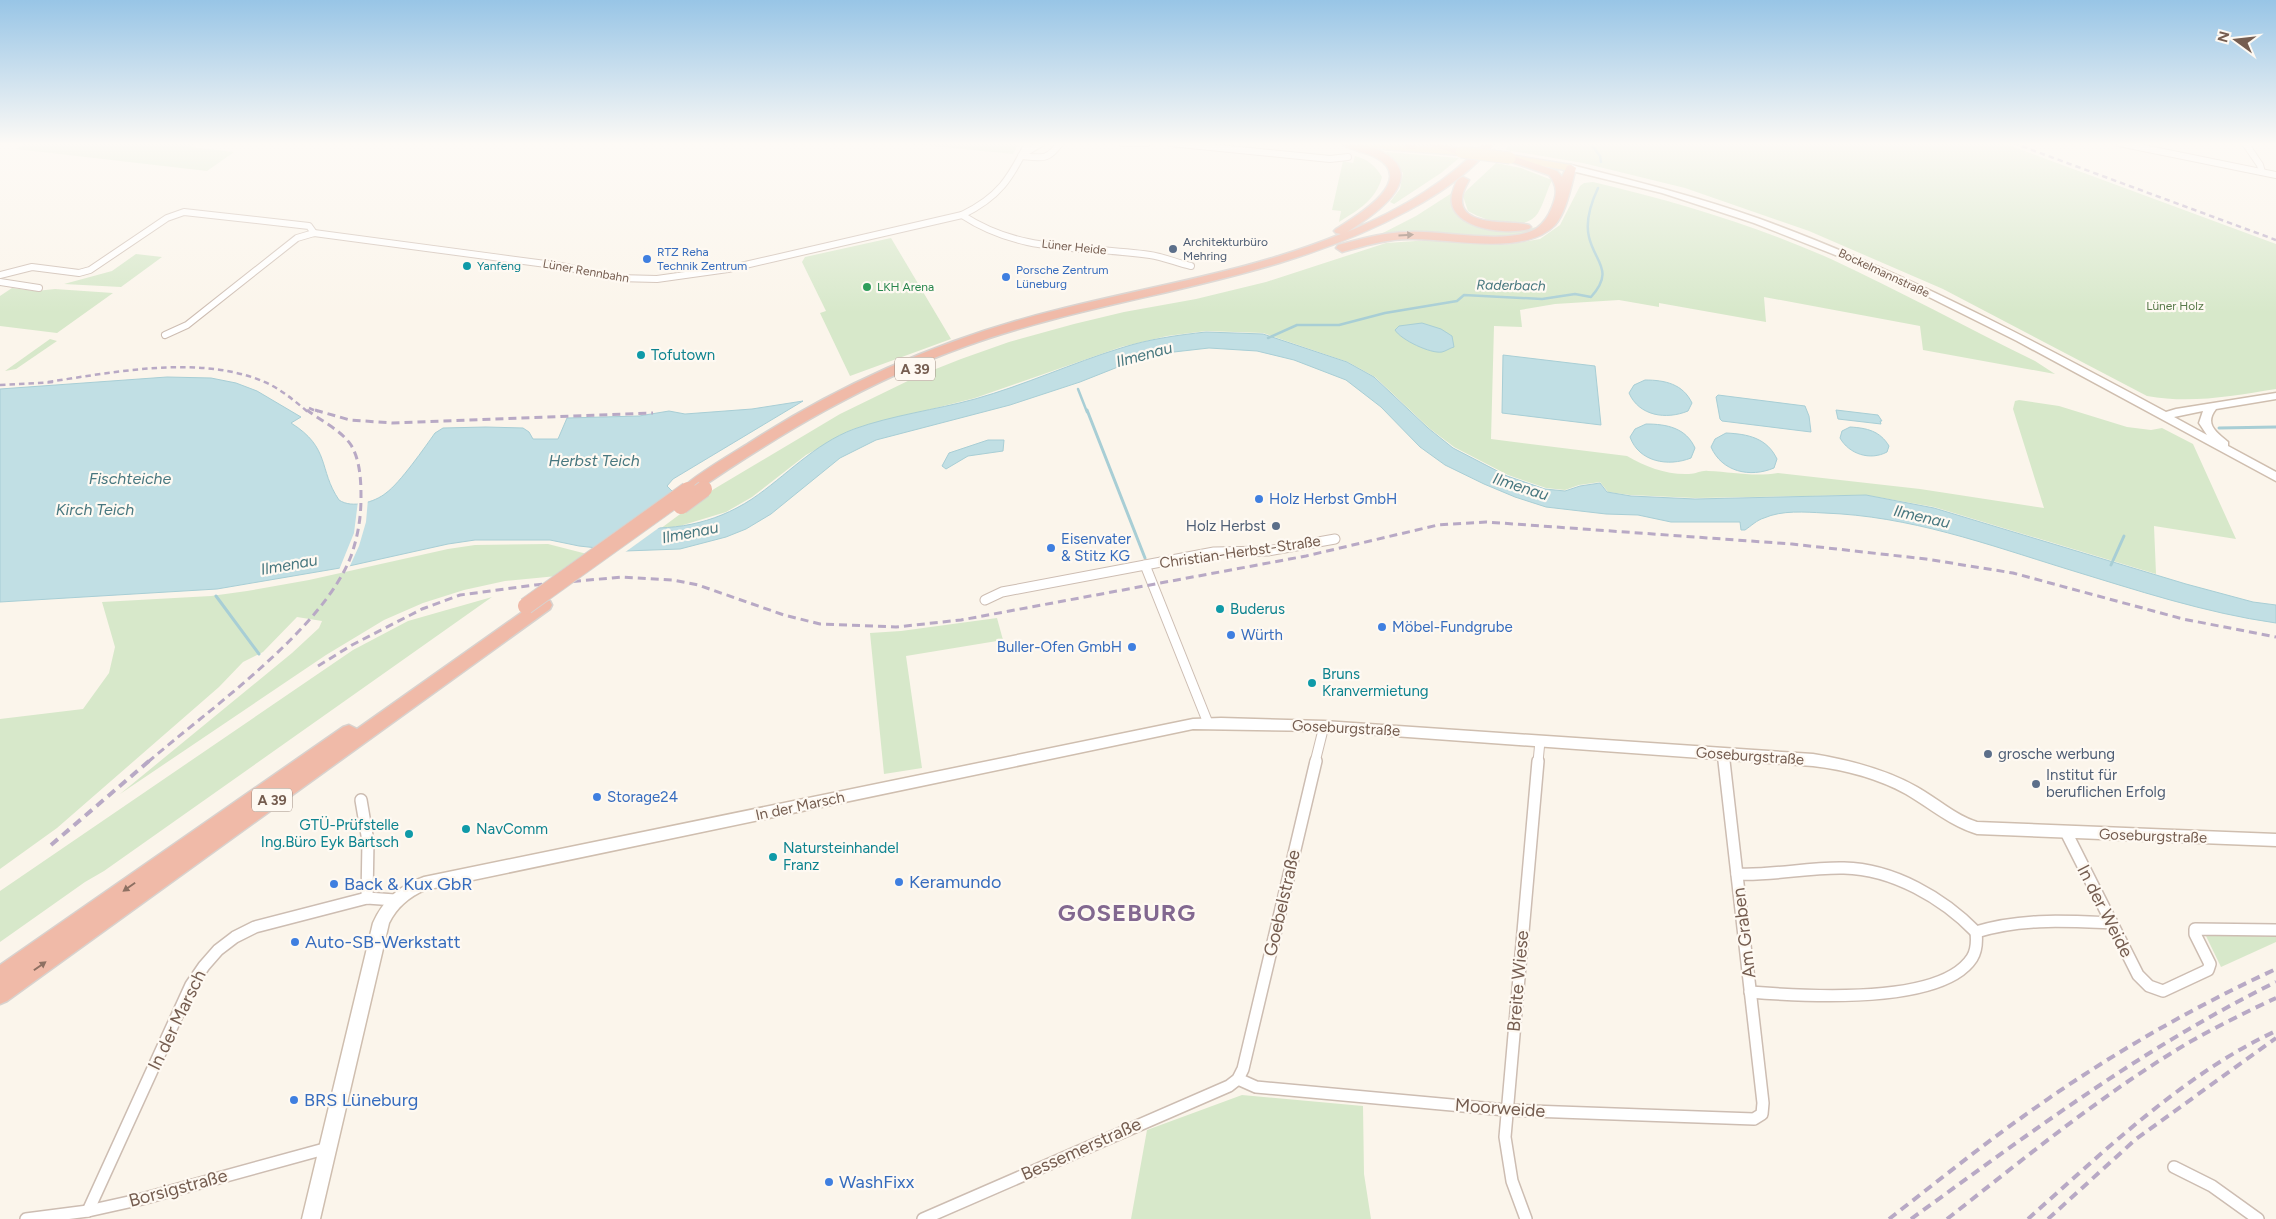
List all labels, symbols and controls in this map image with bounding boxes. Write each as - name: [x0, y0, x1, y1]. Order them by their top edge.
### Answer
- north arrow: [2211, 15, 2261, 65]
- text: N: [2214, 29, 2234, 44]
- one-way arrow: [1399, 231, 1415, 239]
- place label: Architekturbüro Mehring: [1183, 235, 1268, 263]
- street label: Lüner Heide: [1041, 237, 1108, 257]
- marker: Architekturbüro Mehring: [1167, 243, 1179, 255]
- place label: RTZ Reha Technik Zentrum: [657, 245, 747, 273]
- street label: Bockelmannstraße: [1836, 246, 1932, 300]
- marker: RTZ Reha Technik Zentrum: [641, 253, 653, 265]
- street label: Lüner Rennbahn: [542, 257, 630, 286]
- place label: Yanfeng: [477, 259, 521, 273]
- marker: Yanfeng: [461, 260, 473, 272]
- place label: Porsche Zentrum Lüneburg: [1016, 263, 1109, 291]
- marker: Porsche Zentrum Lüneburg: [1000, 271, 1012, 283]
- water label: Raderbach: [1476, 276, 1546, 295]
- place label: LKH Arena: [877, 280, 934, 294]
- marker: LKH Arena: [861, 281, 873, 293]
- park label: Lüner Holz: [2146, 299, 2204, 313]
- water label: Ilmenau: [1114, 338, 1174, 371]
- place label: Tofutown: [651, 346, 715, 364]
- marker: Tofutown: [635, 349, 647, 361]
- road number: A 39: [895, 358, 935, 380]
- water label: Herbst Teich: [548, 451, 640, 470]
- water label: Fischteiche: [89, 469, 172, 488]
- water label: Ilmenau: [1491, 469, 1551, 504]
- place label: Holz Herbst GmbH: [1269, 490, 1397, 508]
- marker: Holz Herbst GmbH: [1253, 493, 1265, 505]
- water label: Kirch Teich: [56, 500, 134, 519]
- water label: Ilmenau: [1892, 501, 1952, 532]
- place label: Holz Herbst: [1186, 517, 1266, 535]
- water label: Ilmenau: [660, 518, 720, 547]
- marker: Holz Herbst: [1270, 520, 1282, 532]
- place label: Eisenvater & Stitz KG: [1061, 530, 1131, 565]
- street label: Christian-Herbst-Straße: [1158, 532, 1322, 572]
- marker: Eisenvater & Stitz KG: [1045, 542, 1057, 554]
- water label: Ilmenau: [259, 550, 319, 579]
- place label: Buderus: [1230, 600, 1285, 618]
- marker: Buderus: [1214, 603, 1226, 615]
- place label: Möbel-Fundgrube: [1392, 618, 1513, 636]
- marker: Möbel-Fundgrube: [1376, 621, 1388, 633]
- place label: Würth: [1241, 626, 1283, 644]
- marker: Würth: [1225, 629, 1237, 641]
- place label: Buller-Ofen GmbH: [997, 638, 1122, 656]
- marker: Buller-Ofen GmbH: [1126, 641, 1138, 653]
- place label: Bruns Kranvermietung: [1322, 665, 1429, 700]
- marker: Bruns Kranvermietung: [1306, 677, 1318, 689]
- street label: Goseburgstraße: [1291, 716, 1401, 740]
- street label: Goseburgstraße: [1695, 743, 1805, 769]
- place label: grosche werbung: [1998, 745, 2115, 763]
- marker: grosche werbung: [1982, 748, 1994, 760]
- place label: Institut für beruflichen Erfolg: [2046, 766, 2166, 801]
- marker: Institut für beruflichen Erfolg: [2030, 778, 2042, 790]
- road number: A 39: [252, 788, 292, 812]
- place label: Storage24: [607, 788, 678, 806]
- street label: In der Marsch: [754, 788, 846, 824]
- marker: Storage24: [591, 791, 603, 803]
- place label: GTÜ-Prüfstelle Ing.Büro Eyk Bartsch: [261, 816, 399, 851]
- place label: NavComm: [476, 820, 548, 838]
- marker: NavComm: [460, 823, 472, 835]
- street label: Goseburgstraße: [2099, 825, 2207, 847]
- marker: GTÜ-Prüfstelle Ing.Büro Eyk Bartsch: [403, 828, 415, 840]
- place label: Natursteinhandel Franz: [783, 839, 899, 874]
- street label: Goebelstraße: [1259, 847, 1305, 958]
- marker: Natursteinhandel Franz: [767, 851, 779, 863]
- street label: In der Weide: [2072, 861, 2138, 961]
- place label: Keramundo: [909, 871, 1001, 893]
- place label: Back & Kux GbR: [344, 873, 473, 895]
- marker: Keramundo: [893, 876, 905, 888]
- marker: Back & Kux GbR: [328, 878, 340, 890]
- one-way arrow: [122, 882, 136, 892]
- street label: Am Graben: [1728, 886, 1760, 980]
- district label: GOSEBURG: [1058, 898, 1196, 927]
- street label: Breite Wiese: [1503, 929, 1533, 1033]
- place label: Auto-SB-Werkstatt: [305, 931, 461, 953]
- marker: Auto-SB-Werkstatt: [289, 936, 301, 948]
- one-way arrow: [33, 961, 47, 971]
- street label: In der Marsch: [143, 966, 211, 1074]
- place label: BRS Lüneburg: [304, 1089, 418, 1111]
- marker: BRS Lüneburg: [288, 1094, 300, 1106]
- street label: Moorweide: [1454, 1094, 1546, 1122]
- street label: Bessemerstraße: [1018, 1113, 1145, 1185]
- street label: Borsigstraße: [126, 1164, 230, 1212]
- place label: WashFixx: [839, 1171, 915, 1193]
- marker: WashFixx: [823, 1176, 835, 1188]

